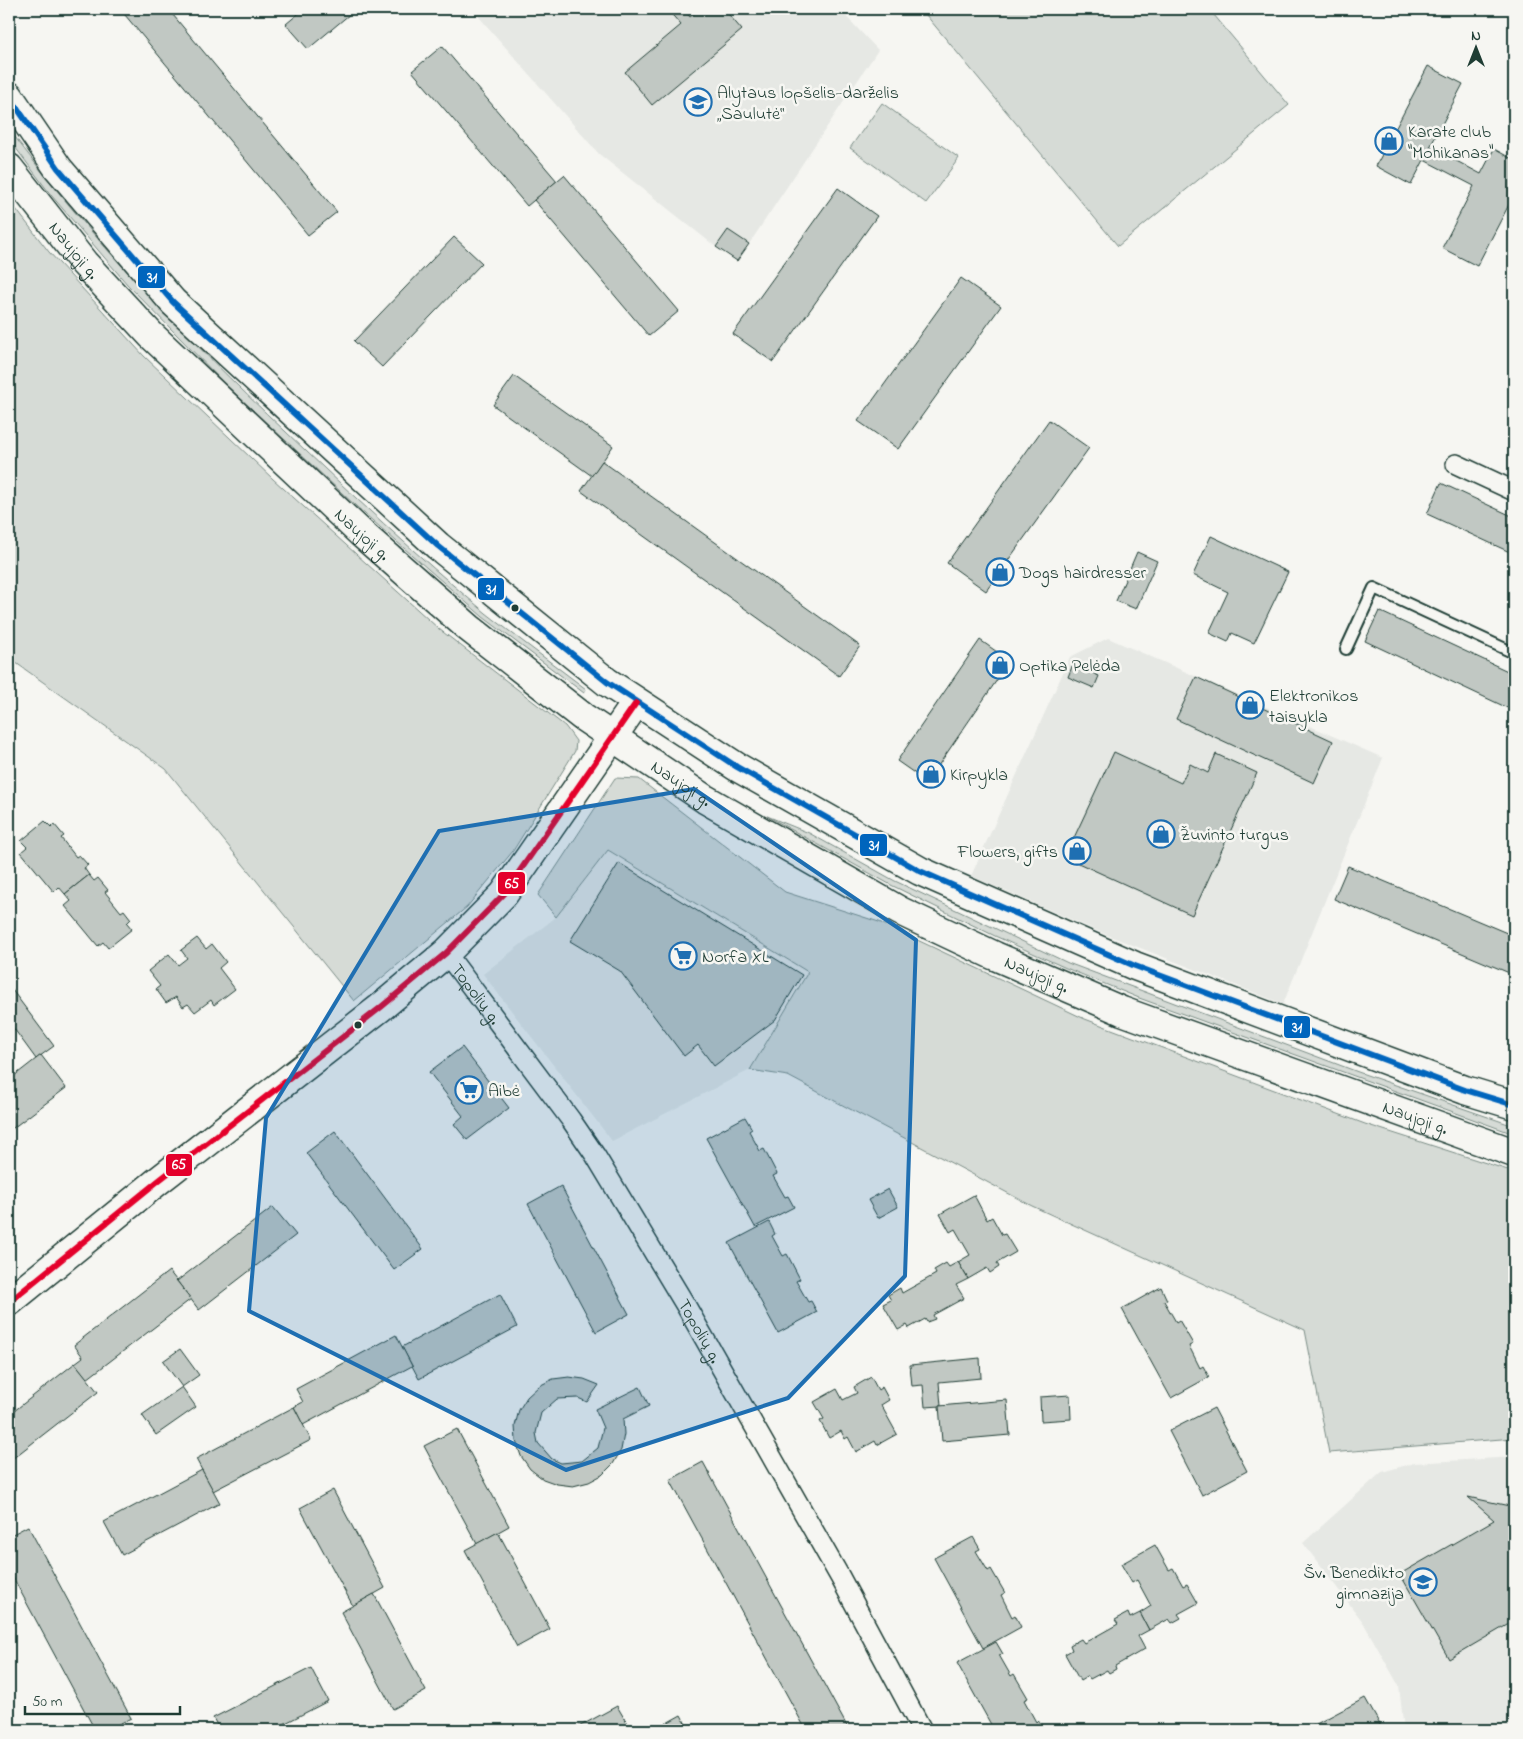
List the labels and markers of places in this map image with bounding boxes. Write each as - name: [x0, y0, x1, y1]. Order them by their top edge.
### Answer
- place label: Alytaus lopšelis-darželis „Saulutė“: [717, 81, 899, 128]
- school or university icon: Alytaus lopšelis-darželis „Saulutė“: [683, 87, 713, 117]
- place label: Karate club "Mohikanas": [1408, 120, 1493, 167]
- shop icon: Karate club "Mohikanas": [1374, 126, 1404, 156]
- shop icon: Dogs hairdresser: [985, 557, 1015, 587]
- place label: Dogs hairdresser: [1018, 561, 1147, 588]
- unlabelled marker: [510, 603, 520, 613]
- shop icon: Optika Pelėda: [985, 650, 1015, 680]
- place label: Optika Pelėda: [1019, 654, 1120, 680]
- place label: Elektronikos taisykla: [1269, 684, 1358, 731]
- shop icon: Elektronikos taisykla: [1235, 690, 1265, 720]
- shop icon: Kirpykla: [916, 759, 946, 789]
- place label: Kirpykla: [950, 763, 1008, 789]
- shop icon: Žuvinto turgus: [1146, 819, 1176, 849]
- place label: Žuvinto turgus: [1180, 823, 1289, 850]
- shop icon: Flowers, gifts: [1062, 836, 1092, 866]
- place label: Flowers, gifts: [957, 840, 1058, 867]
- supermarket icon: Norfa XL: [668, 941, 698, 971]
- place label: Norfa XL: [702, 945, 769, 971]
- unlabelled marker: [353, 1020, 363, 1030]
- supermarket icon: Aibė: [454, 1075, 484, 1105]
- place label: Aibė: [488, 1079, 521, 1105]
- place label: Šv. Benedikto gimnazija: [1304, 1561, 1404, 1609]
- school or university icon: Šv. Benedikto gimnazija: [1408, 1567, 1438, 1597]

